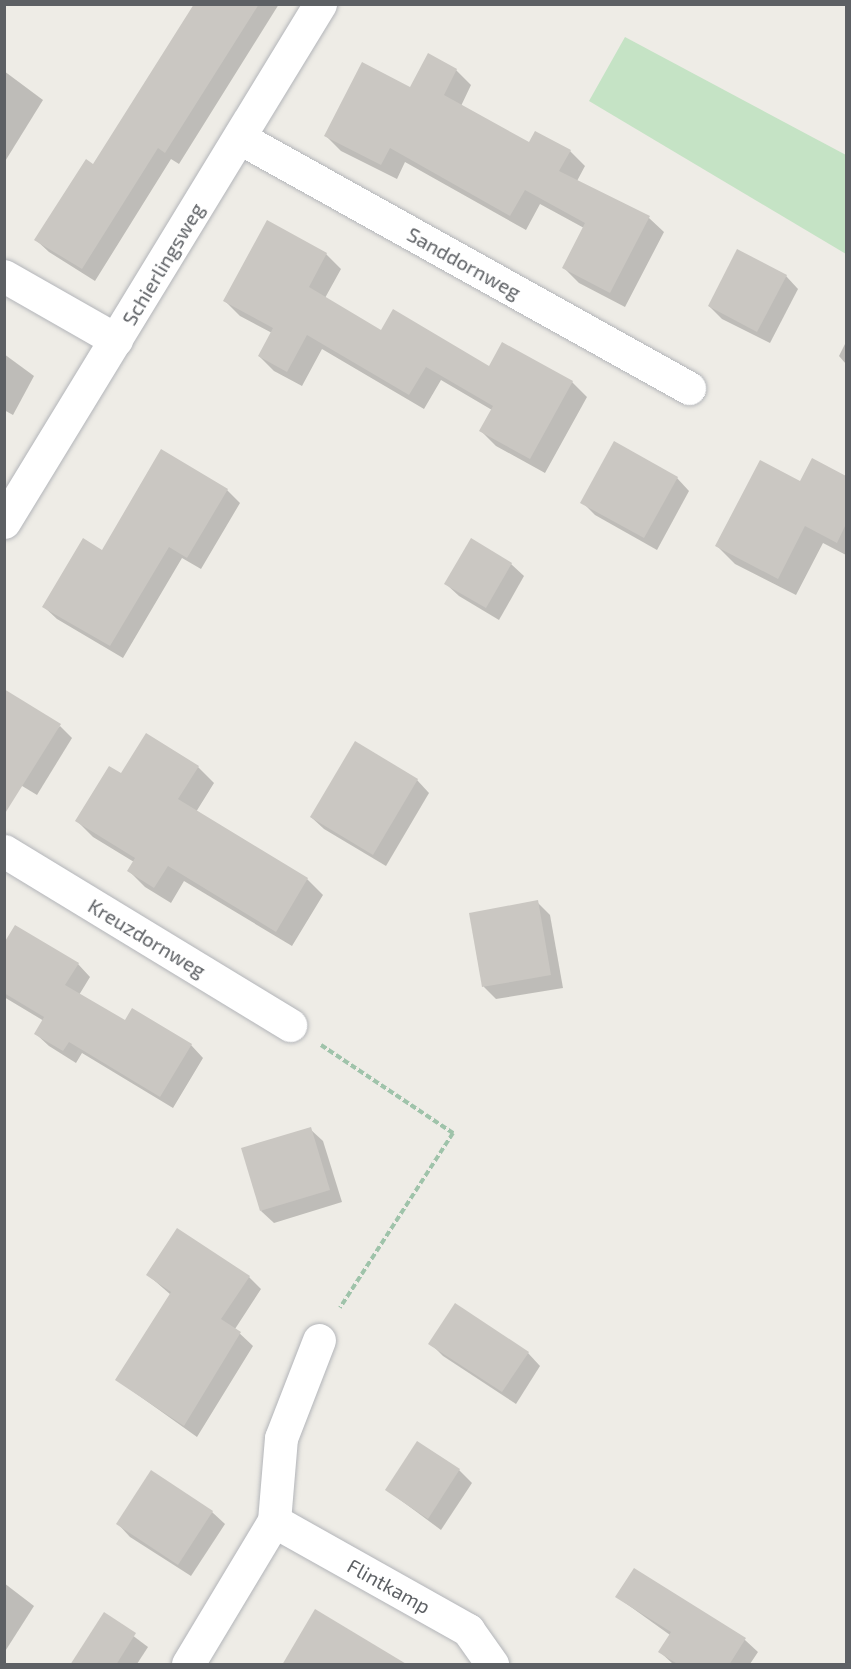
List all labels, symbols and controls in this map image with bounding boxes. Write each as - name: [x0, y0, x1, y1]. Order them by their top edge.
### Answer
- street label: Schierlingsweg: [117, 198, 209, 330]
- street label: Sanddornweg: [403, 222, 525, 304]
- street label: Kreuzdornweg: [84, 894, 210, 982]
- street label: Flintkamp: [343, 1553, 435, 1619]

